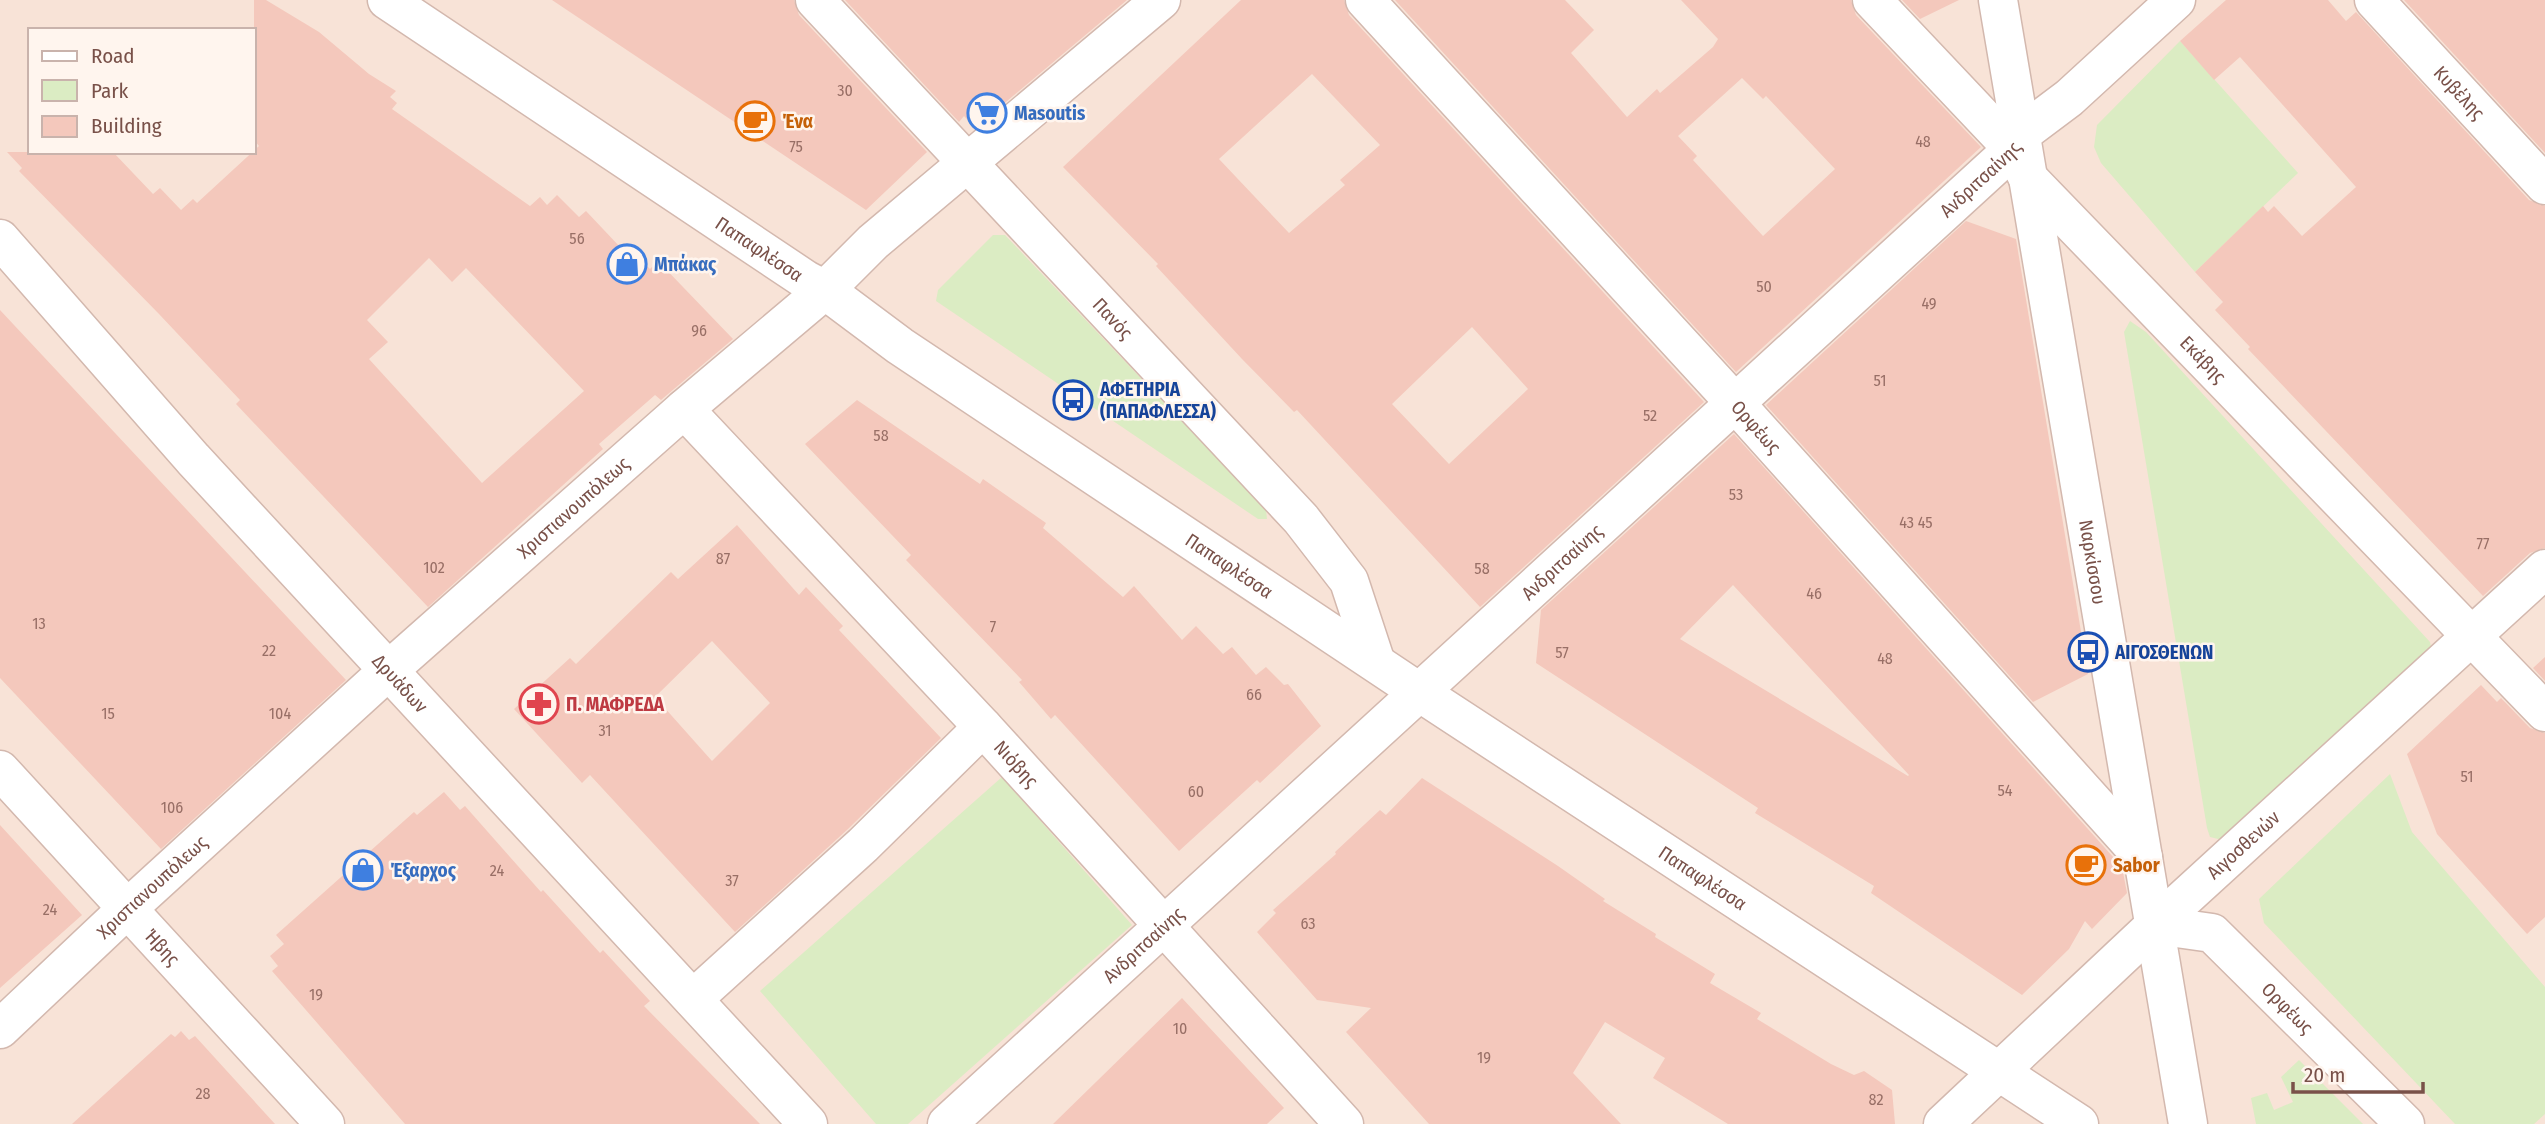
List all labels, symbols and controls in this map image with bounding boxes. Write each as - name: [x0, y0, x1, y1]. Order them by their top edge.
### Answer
- legend: [28, 28, 256, 154]
- text: Road: [91, 43, 135, 69]
- street label: Κυβέλης: [2429, 61, 2490, 124]
- text: Park: [91, 78, 129, 104]
- house number: 30: [837, 81, 853, 100]
- supermarket icon: Masoutis: [966, 92, 1008, 134]
- cafe icon: Ένα: [734, 100, 776, 142]
- place label: Masoutis: [1014, 102, 1086, 125]
- place label: Ένα: [782, 110, 813, 133]
- text: Building: [91, 113, 162, 139]
- house number: 48: [1915, 132, 1931, 151]
- house number: 75: [789, 137, 803, 156]
- street label: Ανδριτσαίνης: [1935, 138, 2026, 222]
- street label: Παπαφλέσσα: [711, 211, 808, 286]
- house number: 56: [569, 229, 585, 248]
- shop icon: Μπάκας: [606, 243, 648, 285]
- place label: Μπάκας: [654, 253, 717, 276]
- house number: 50: [1756, 277, 1772, 296]
- street label: Πανός: [1088, 293, 1138, 344]
- house number: 49: [1921, 294, 1937, 313]
- house number: 96: [691, 321, 707, 340]
- street label: Εκάβης: [2176, 331, 2231, 387]
- house number: 51: [1874, 371, 1886, 390]
- place label: ΑΦΕΤΗΡΙΑ (ΠΑΠΑΦΛΕΣΣΑ): [1099, 378, 1216, 423]
- bus stop icon: ΑΦΕΤΗΡΙΑ (ΠΑΠΑΦΛΕΣΣΑ): [1052, 379, 1094, 421]
- street label: Ορφέως: [1727, 395, 1786, 458]
- house number: 52: [1643, 406, 1657, 425]
- house number: 58: [873, 426, 889, 445]
- street label: Χριστιανουπόλεως: [512, 452, 634, 563]
- house number: 53: [1729, 485, 1743, 504]
- house number: 43 45: [1899, 513, 1933, 532]
- street label: Ναρκίσσου: [2075, 518, 2111, 606]
- street label: Ανδριτσαίνης: [1516, 519, 1607, 605]
- street label: Παπαφλέσσα: [1181, 528, 1278, 603]
- house number: 77: [2476, 534, 2490, 553]
- house number: 87: [716, 549, 731, 568]
- house number: 102: [423, 558, 445, 577]
- house number: 58: [1474, 559, 1490, 578]
- house number: 46: [1806, 584, 1822, 603]
- house number: 13: [32, 614, 46, 633]
- house number: 7: [990, 617, 997, 636]
- bus stop icon: ΑΙΓΟΣΘΕΝΩΝ: [2067, 631, 2109, 673]
- house number: 22: [262, 641, 276, 660]
- place label: ΑΙΓΟΣΘΕΝΩΝ: [2114, 641, 2213, 664]
- house number: 57: [1555, 643, 1569, 662]
- street label: Δρυάδων: [368, 649, 433, 718]
- house number: 48: [1877, 649, 1893, 668]
- pharmacy icon: Π. ΜΑΦΡΕΔΑ: [518, 683, 560, 725]
- house number: 66: [1246, 685, 1262, 704]
- place label: Π. ΜΑΦΡΕΔΑ: [566, 693, 665, 716]
- house number: 15: [101, 704, 115, 723]
- house number: 104: [269, 704, 291, 723]
- house number: 31: [598, 721, 612, 740]
- street label: Νιόβης: [989, 736, 1043, 792]
- house number: 51: [2461, 767, 2473, 786]
- house number: 54: [1997, 781, 2013, 800]
- house number: 60: [1188, 782, 1204, 801]
- house number: 106: [161, 798, 183, 817]
- street label: Αιγοσθενών: [2202, 805, 2285, 884]
- street label: Χριστιανουπόλεως: [92, 830, 212, 943]
- street label: Παπαφλέσσα: [1654, 841, 1751, 915]
- cafe icon: Sabor: [2065, 844, 2107, 886]
- shop icon: Έξαρχος: [342, 849, 384, 891]
- place label: Sabor: [2113, 854, 2161, 877]
- place label: Έξαρχος: [390, 859, 457, 882]
- house number: 24: [490, 861, 504, 880]
- house number: 37: [725, 871, 739, 890]
- house number: 24: [43, 900, 57, 919]
- street label: Ανδριτσαίνης: [1098, 902, 1189, 987]
- house number: 63: [1300, 914, 1316, 933]
- street label: Ήβης: [140, 924, 185, 970]
- street label: Ορφέως: [2257, 977, 2318, 1038]
- house number: 19: [309, 985, 323, 1004]
- house number: 10: [1173, 1019, 1187, 1038]
- house number: 19: [1477, 1048, 1491, 1067]
- scale bar: [2293, 1050, 2422, 1094]
- text: 20 m: [2304, 1062, 2345, 1088]
- house number: 28: [195, 1084, 211, 1103]
- house number: 82: [1869, 1090, 1883, 1109]

